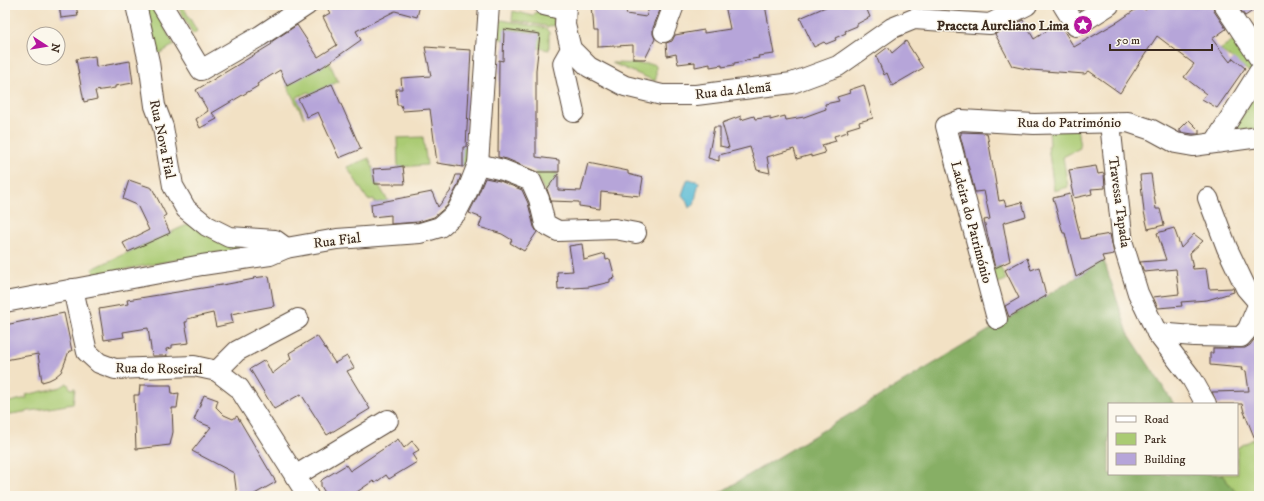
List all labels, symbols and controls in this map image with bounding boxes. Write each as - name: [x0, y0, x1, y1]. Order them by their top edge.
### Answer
- place icon: Praceta Aureliano Lima: [1072, 14, 1094, 36]
- place label: Praceta Aureliano Lima: [937, 17, 1070, 35]
- north arrow: [26, 26, 66, 66]
- scale bar: [1110, 26, 1212, 52]
- text: 50 m: [1116, 33, 1140, 48]
- text: N: [47, 42, 63, 54]
- street label: Rua da Alemã: [694, 78, 772, 104]
- street label: Rua Nova Fial: [145, 98, 179, 181]
- street label: Rua do Património: [1017, 114, 1121, 132]
- street label: Travessa Tapada: [1104, 155, 1134, 249]
- street label: Ladeira do Património: [946, 159, 996, 286]
- street label: Rua Fial: [313, 229, 363, 253]
- street label: Rua do Roseiral: [115, 359, 204, 379]
- legend: [1108, 403, 1238, 475]
- text: Road: [1144, 412, 1169, 427]
- text: Park: [1144, 432, 1166, 447]
- text: Building: [1144, 452, 1185, 467]

